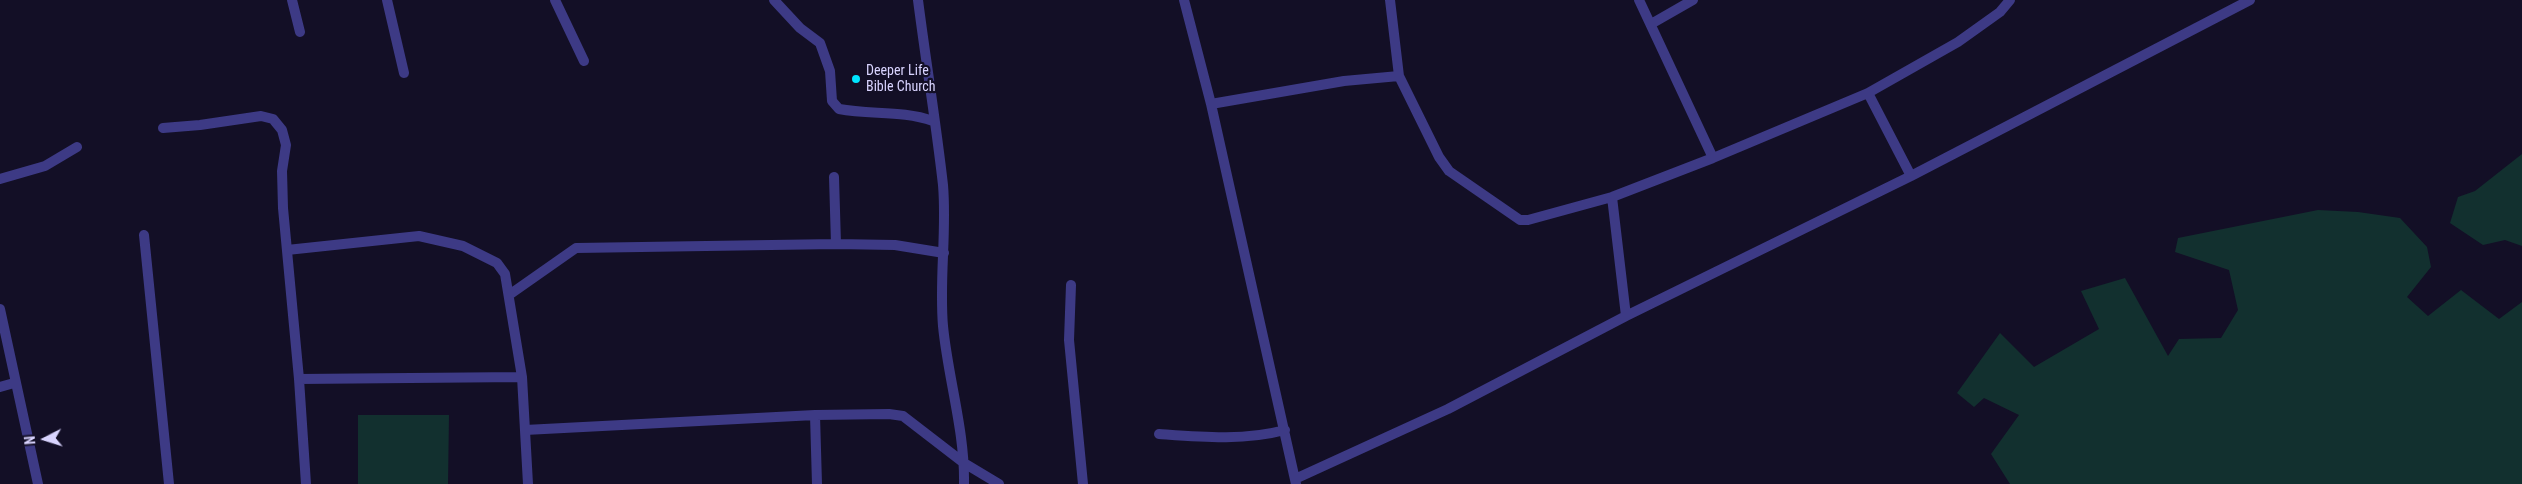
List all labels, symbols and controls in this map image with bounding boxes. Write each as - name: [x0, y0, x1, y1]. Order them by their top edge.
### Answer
- place label: Deeper Life Bible Church: [866, 63, 936, 95]
- marker: Deeper Life Bible Church: [850, 73, 862, 85]
- north arrow: [20, 414, 70, 464]
- text: N: [22, 435, 38, 445]

